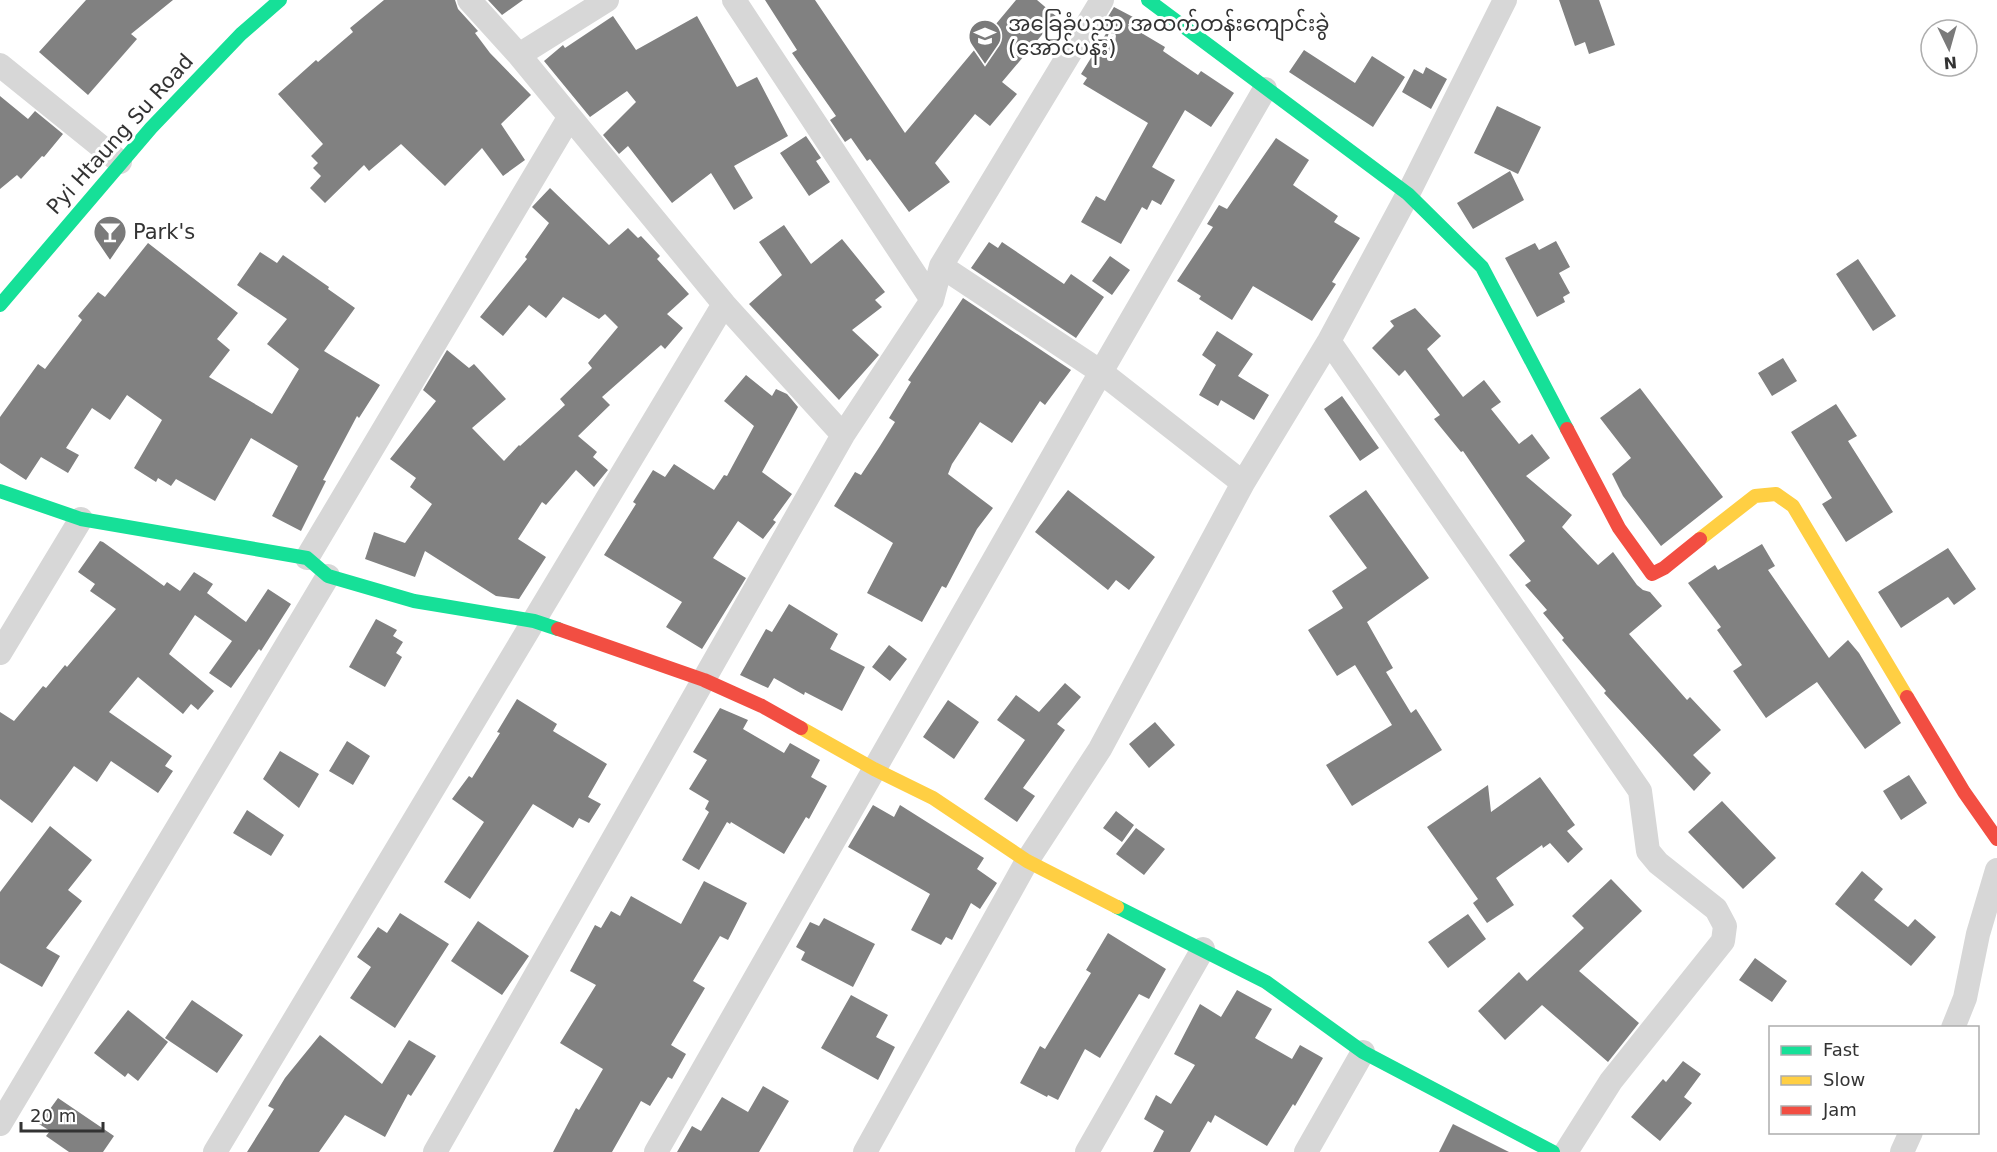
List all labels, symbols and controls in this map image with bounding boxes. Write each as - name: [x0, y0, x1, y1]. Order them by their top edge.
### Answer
- place label: အခြေခံပညာ အထက်တန်းကျောင်းခွဲ (အောင်ပန်း): [1008, 8, 1329, 65]
- school or university icon: အခြေခံပညာ အထက်တန်းကျောင်းခွဲ (အောင်ပန်း): [967, 18, 1003, 65]
- north arrow: [1919, 18, 1979, 78]
- street label: Pyi Htaung Su Road: [42, 49, 198, 219]
- text: N: [1943, 52, 1958, 72]
- bar icon: Park's: [92, 214, 128, 261]
- place label: Park's: [133, 220, 195, 244]
- legend: [1769, 1026, 1979, 1134]
- text: Fast: [1823, 1039, 1859, 1060]
- text: Slow: [1823, 1069, 1865, 1090]
- scale bar: [21, 1095, 104, 1133]
- text: Jam: [1822, 1099, 1857, 1120]
- text: 20 m: [30, 1105, 76, 1126]

